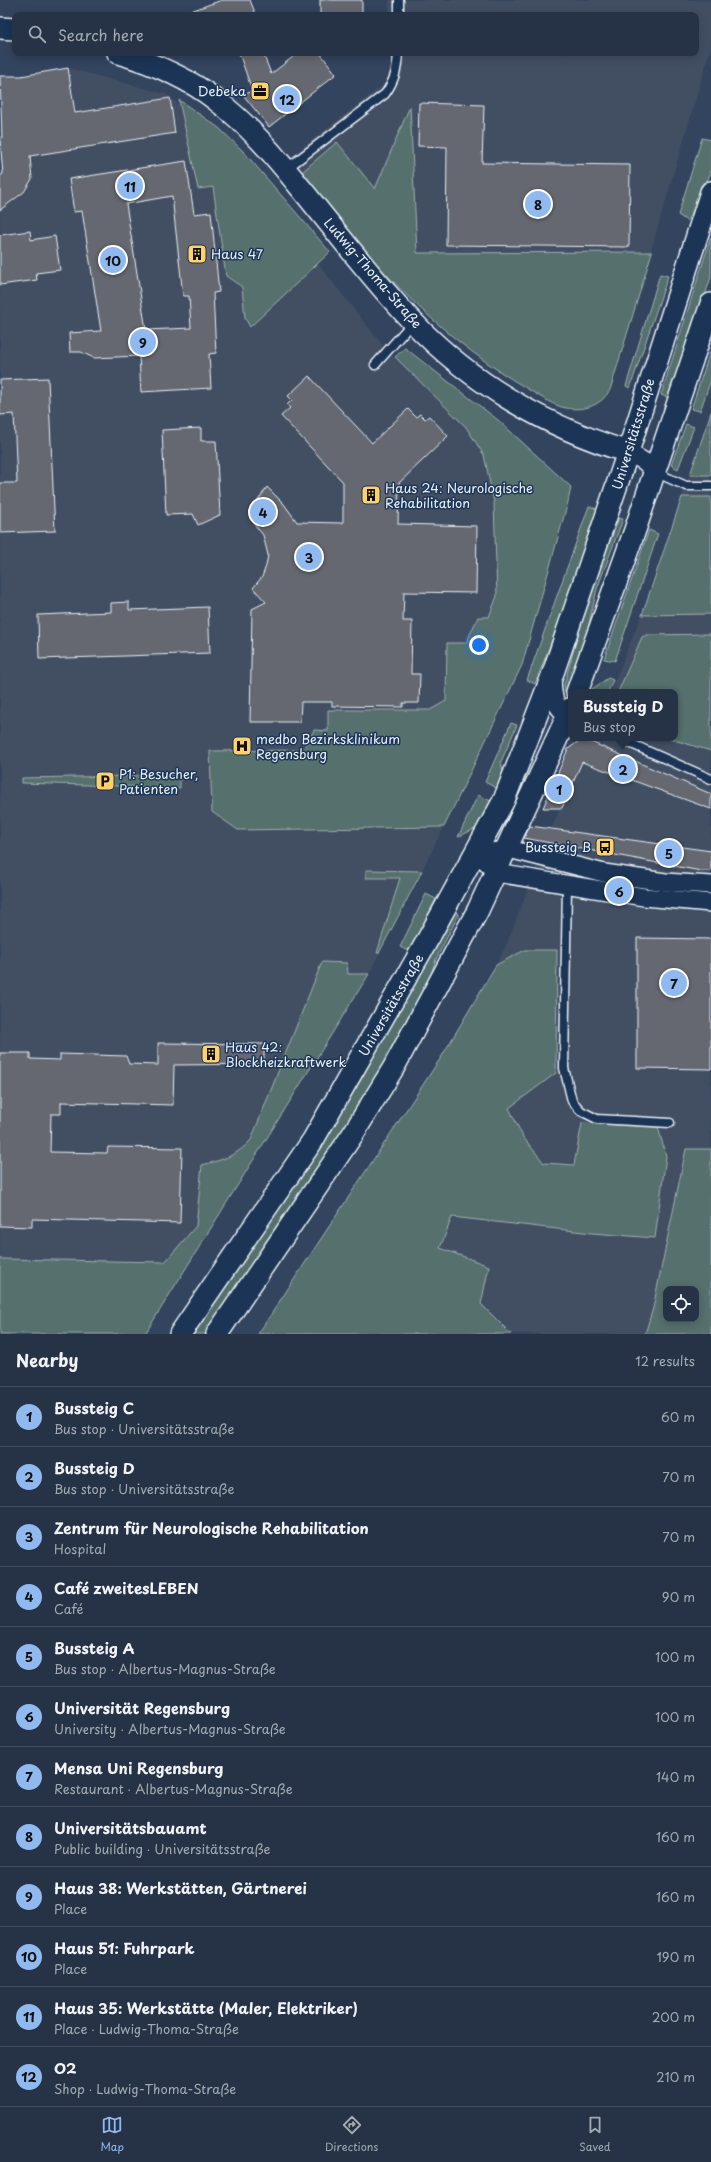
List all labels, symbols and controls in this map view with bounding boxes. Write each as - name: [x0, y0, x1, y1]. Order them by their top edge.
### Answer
- search box: [12, 12, 699, 56]
- icon: search: [26, 23, 48, 45]
- text: Search here: [58, 23, 144, 46]
- office icon: Debeka: [249, 80, 271, 102]
- place label: Debeka: [198, 81, 247, 100]
- pin: 12: [274, 84, 300, 114]
- pin: 11: [117, 171, 143, 201]
- pin: 8: [525, 189, 551, 219]
- street label: Ludwig-Thoma-Straße: [320, 213, 427, 332]
- building icon: Haus 47: [186, 243, 208, 265]
- place label: Haus 47: [211, 244, 263, 263]
- pin: 10: [100, 245, 126, 275]
- pin: 9: [130, 327, 156, 357]
- street label: Universitätsstraße: [607, 376, 659, 492]
- place label: Haus 24: Neurologische Rehabilitation: [385, 478, 533, 512]
- building icon: Haus 24: Neurologische Rehabilitation: [360, 484, 382, 506]
- pin: 4: [250, 497, 276, 527]
- pin: 3: [296, 542, 322, 572]
- your location: [469, 635, 489, 655]
- popup: [568, 689, 678, 741]
- text: Bussteig D: [583, 694, 663, 717]
- text: Bus stop: [583, 717, 636, 736]
- place label: medbo Bezirksklinikum Regensburg: [256, 729, 400, 763]
- hospital icon: medbo Bezirksklinikum Regensburg: [231, 735, 253, 757]
- pin: 2: [610, 754, 636, 784]
- place label: P1: Besucher, Patienten: [119, 764, 199, 798]
- parking icon: P1: Besucher, Patienten: [94, 770, 116, 792]
- pin: 1: [546, 774, 572, 804]
- bus stop icon: Bussteig B: [594, 836, 616, 858]
- place label: Bussteig B: [525, 837, 591, 856]
- pin: 5: [656, 838, 682, 868]
- pin: 6: [606, 876, 632, 906]
- street label: Universitätsstraße: [353, 950, 428, 1060]
- pin: 7: [661, 968, 687, 998]
- place label: Haus 42: Blockheizkraftwerk: [225, 1037, 346, 1071]
- building icon: Haus 42: Blockheizkraftwerk: [200, 1043, 222, 1065]
- map controls: [663, 1286, 699, 1322]
- button: locate: [663, 1286, 699, 1322]
- text: Nearby: [16, 1347, 78, 1373]
- text: 12 results: [635, 1351, 695, 1370]
- text: Bussteig C: [54, 1396, 134, 1419]
- text: 1: [26, 1407, 32, 1426]
- text: 60 m: [661, 1407, 695, 1426]
- text: Bus stop · Universitätsstraße: [54, 1419, 234, 1438]
- text: Bussteig D: [54, 1456, 135, 1479]
- text: 2: [24, 1467, 34, 1486]
- text: 70 m: [662, 1467, 695, 1486]
- text: Bus stop · Universitätsstraße: [54, 1479, 234, 1498]
- text: Zentrum für Neurologische Rehabilitation: [54, 1516, 369, 1539]
- text: 3: [25, 1527, 33, 1546]
- text: 70 m: [662, 1527, 695, 1546]
- text: Hospital: [54, 1539, 106, 1558]
- text: Café zweitesLEBEN: [54, 1576, 199, 1599]
- text: 4: [25, 1587, 33, 1606]
- text: 90 m: [662, 1587, 695, 1606]
- text: Café: [54, 1599, 83, 1618]
- text: Bussteig A: [54, 1636, 135, 1659]
- text: 5: [25, 1647, 33, 1666]
- text: 100 m: [655, 1647, 695, 1666]
- text: Bus stop · Albertus-Magnus-Straße: [54, 1659, 276, 1678]
- text: Universität Regensburg: [54, 1696, 230, 1719]
- text: 6: [24, 1707, 34, 1726]
- text: 100 m: [655, 1707, 695, 1726]
- text: University · Albertus-Magnus-Straße: [54, 1719, 286, 1738]
- text: Mensa Uni Regensburg: [54, 1756, 223, 1779]
- text: 7: [25, 1767, 33, 1786]
- text: 140 m: [656, 1767, 695, 1786]
- text: Restaurant · Albertus-Magnus-Straße: [54, 1779, 293, 1798]
- text: Universitätsbauamt: [54, 1816, 206, 1839]
- text: 8: [25, 1827, 33, 1846]
- text: 160 m: [656, 1827, 695, 1846]
- text: Public building · Universitätsstraße: [54, 1839, 271, 1858]
- text: Haus 38: Werkstätten, Gärtnerei: [54, 1876, 307, 1899]
- text: 9: [25, 1887, 33, 1906]
- text: 160 m: [656, 1887, 695, 1906]
- text: Place: [54, 1899, 87, 1918]
- text: Haus 51: Fuhrpark: [54, 1936, 195, 1959]
- text: 10: [21, 1947, 37, 1966]
- text: 190 m: [656, 1947, 695, 1966]
- text: Place: [54, 1959, 87, 1978]
- text: Haus 35: Werkstätte (Maler, Elektriker): [54, 1996, 358, 2019]
- text: 11: [23, 2007, 35, 2026]
- text: 200 m: [652, 2007, 695, 2026]
- text: Place · Ludwig-Thoma-Straße: [54, 2019, 239, 2038]
- text: O2: [54, 2056, 77, 2079]
- text: 12: [21, 2067, 37, 2086]
- text: 210 m: [656, 2067, 695, 2086]
- text: Shop · Ludwig-Thoma-Straße: [54, 2079, 236, 2098]
- tab: Map: [100, 2114, 124, 2155]
- tab: Directions: [325, 2114, 378, 2155]
- tab: Saved: [579, 2114, 611, 2155]

